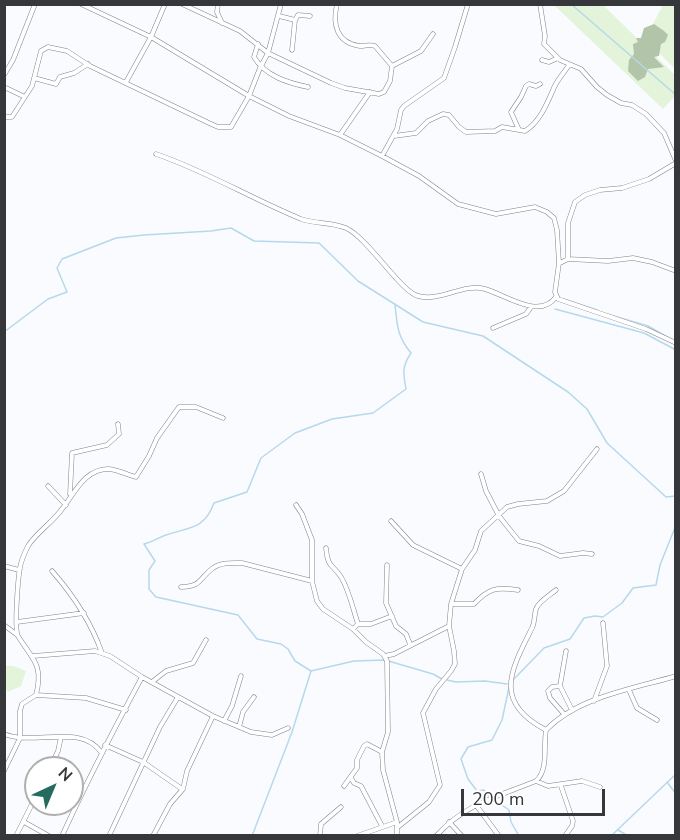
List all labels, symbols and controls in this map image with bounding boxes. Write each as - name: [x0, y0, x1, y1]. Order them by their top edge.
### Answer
- north arrow: [24, 756, 84, 816]
- text: N: [53, 762, 77, 787]
- scale bar: [464, 777, 608, 815]
- text: 200 m: [472, 787, 524, 811]

